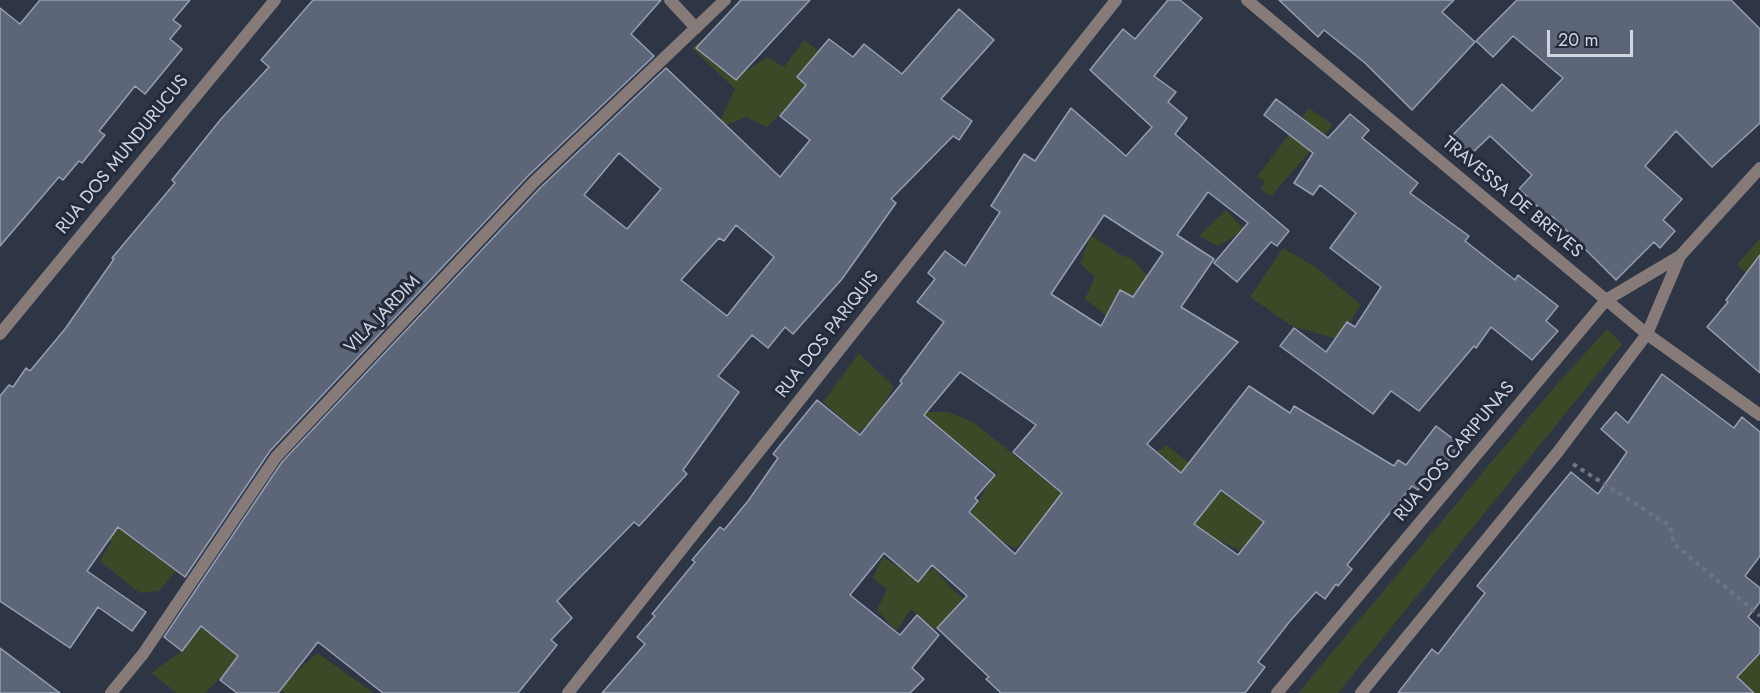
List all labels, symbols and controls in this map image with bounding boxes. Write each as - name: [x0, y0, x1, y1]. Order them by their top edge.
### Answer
- scale bar: [1550, 18, 1636, 56]
- text: 20 m: [1558, 27, 1598, 53]
- street label: RUA DOS MUNDURUCUS: [52, 71, 194, 239]
- street label: TRAVESSA DE BREVES: [1437, 133, 1587, 263]
- street label: RUA DOS PARIQUIS: [772, 267, 884, 403]
- street label: VILA JARDIM: [341, 272, 425, 358]
- street label: RUA DOS CARIPUNAS: [1390, 378, 1520, 526]

